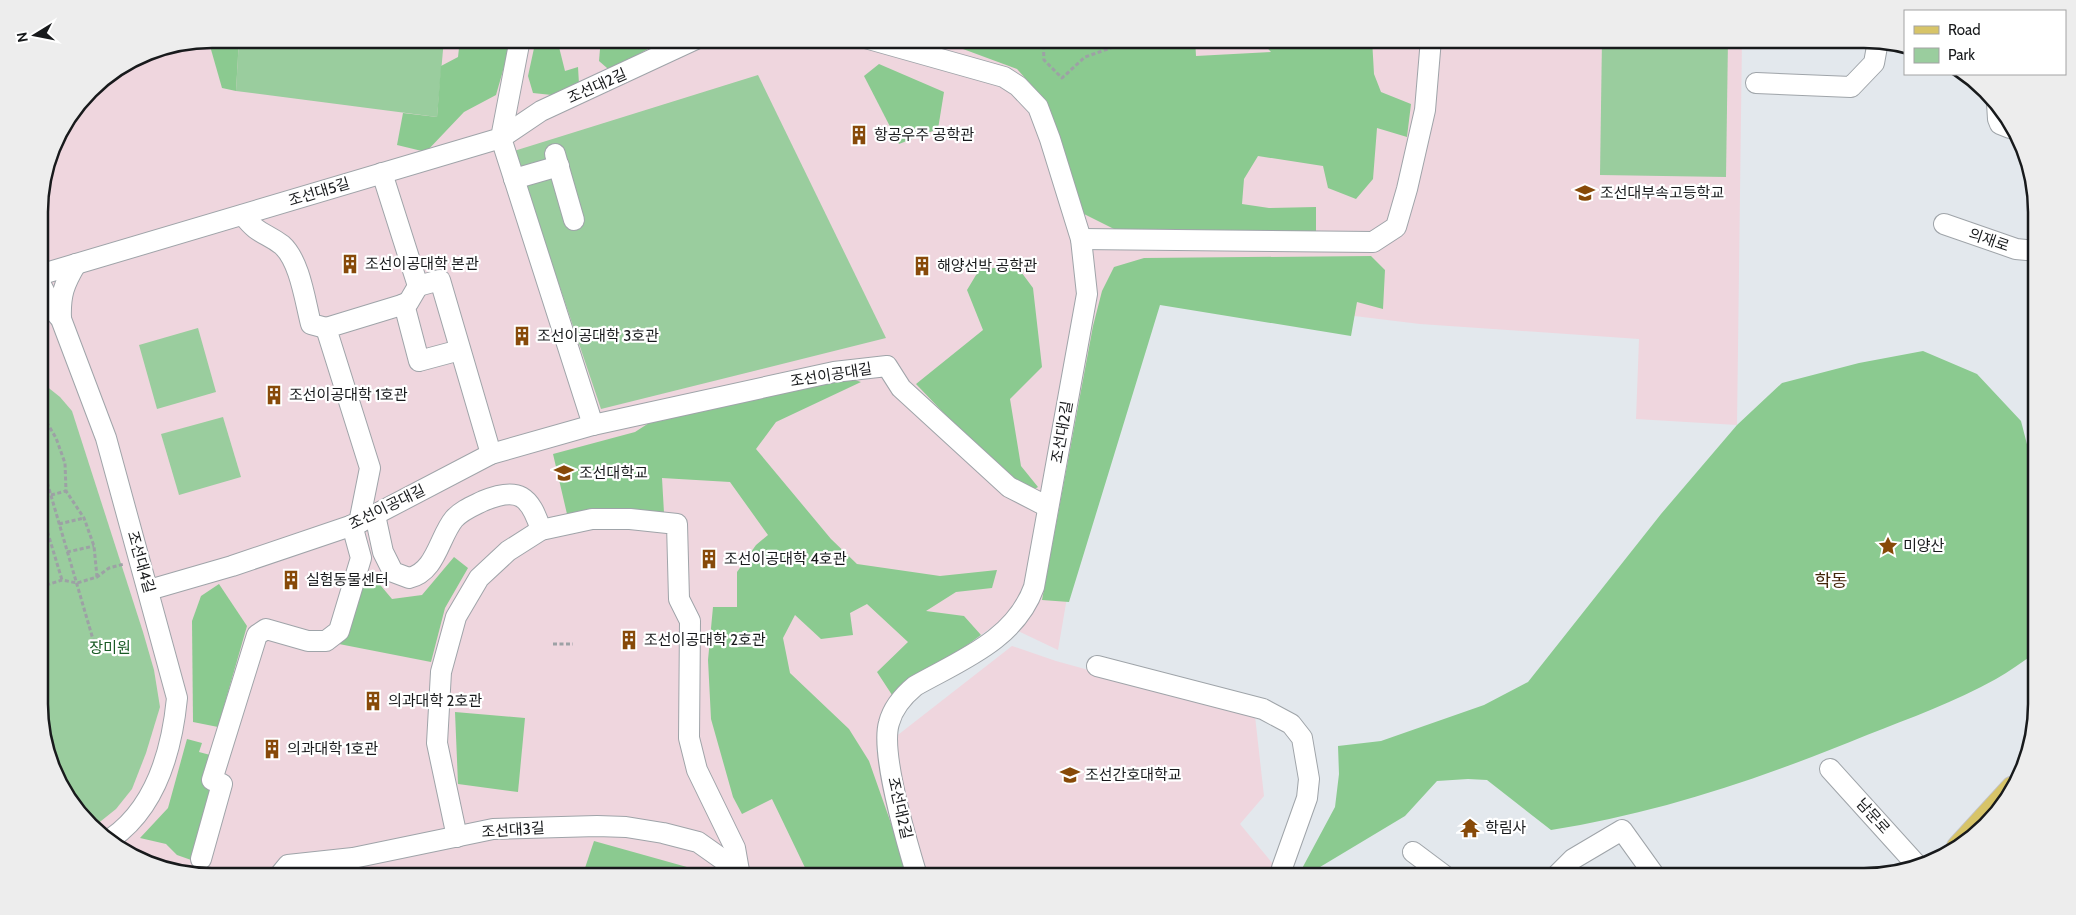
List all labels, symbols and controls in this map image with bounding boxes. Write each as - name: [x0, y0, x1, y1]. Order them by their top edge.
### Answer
- north arrow: [10, 10, 60, 60]
- legend: [1904, 10, 2066, 75]
- text: Road: [1948, 21, 1981, 39]
- text: N: [12, 31, 32, 44]
- text: Park: [1948, 46, 1975, 64]
- street label: 조선대2길: [565, 65, 629, 107]
- building icon: 항공우주 공학관: [848, 124, 870, 146]
- place label: 항공우주 공학관: [874, 126, 974, 144]
- street label: 조선대5길: [286, 174, 352, 210]
- school or university icon: 조선대부속고등학교: [1574, 182, 1596, 204]
- place label: 조선대부속고등학교: [1600, 184, 1724, 202]
- street label: 의재로: [1966, 225, 2012, 255]
- building icon: 조선이공대학 본관: [339, 253, 361, 275]
- place label: 조선이공대학 본관: [365, 255, 479, 273]
- building icon: 해양선박 공학관: [911, 255, 933, 277]
- place label: 해양선박 공학관: [937, 257, 1037, 275]
- building icon: 조선이공대학 3호관: [511, 325, 533, 347]
- place label: 조선이공대학 3호관: [537, 327, 659, 345]
- street label: 조선이공대길: [789, 360, 873, 390]
- building icon: 조선이공대학 1호관: [263, 384, 285, 406]
- place label: 조선이공대학 1호관: [289, 386, 408, 404]
- street label: 조선대2길: [1048, 399, 1076, 465]
- school or university icon: 조선대학교: [553, 462, 575, 484]
- place label: 조선대학교: [579, 464, 648, 482]
- street label: 조선이공대길: [346, 481, 428, 533]
- street label: 조선대4길: [124, 529, 158, 595]
- place icon: 미양산: [1877, 535, 1899, 557]
- place label: 미양산: [1903, 537, 1945, 555]
- building icon: 조선이공대학 4호관: [698, 548, 720, 570]
- place label: 조선이공대학 4호관: [724, 550, 847, 568]
- building icon: 실험동물센터: [280, 569, 302, 591]
- district label: 학동: [1814, 570, 1848, 592]
- place label: 실험동물센터: [306, 571, 389, 589]
- building icon: 조선이공대학 2호관: [618, 629, 640, 651]
- place label: 조선이공대학 2호관: [644, 631, 766, 649]
- park label: 장미원: [89, 639, 131, 657]
- building icon: 의과대학 2호관: [362, 690, 384, 712]
- place label: 의과대학 2호관: [388, 692, 482, 710]
- building icon: 의과대학 1호관: [261, 738, 283, 760]
- place label: 의과대학 1호관: [287, 740, 378, 758]
- school or university icon: 조선간호대학교: [1059, 764, 1081, 786]
- place label: 조선간호대학교: [1085, 766, 1182, 784]
- street label: 조선대2길: [884, 775, 916, 841]
- street label: 남문로: [1852, 795, 1894, 837]
- temple icon: 학림사: [1459, 817, 1481, 839]
- street label: 조선대3길: [481, 819, 545, 841]
- place label: 학림사: [1485, 819, 1527, 837]

